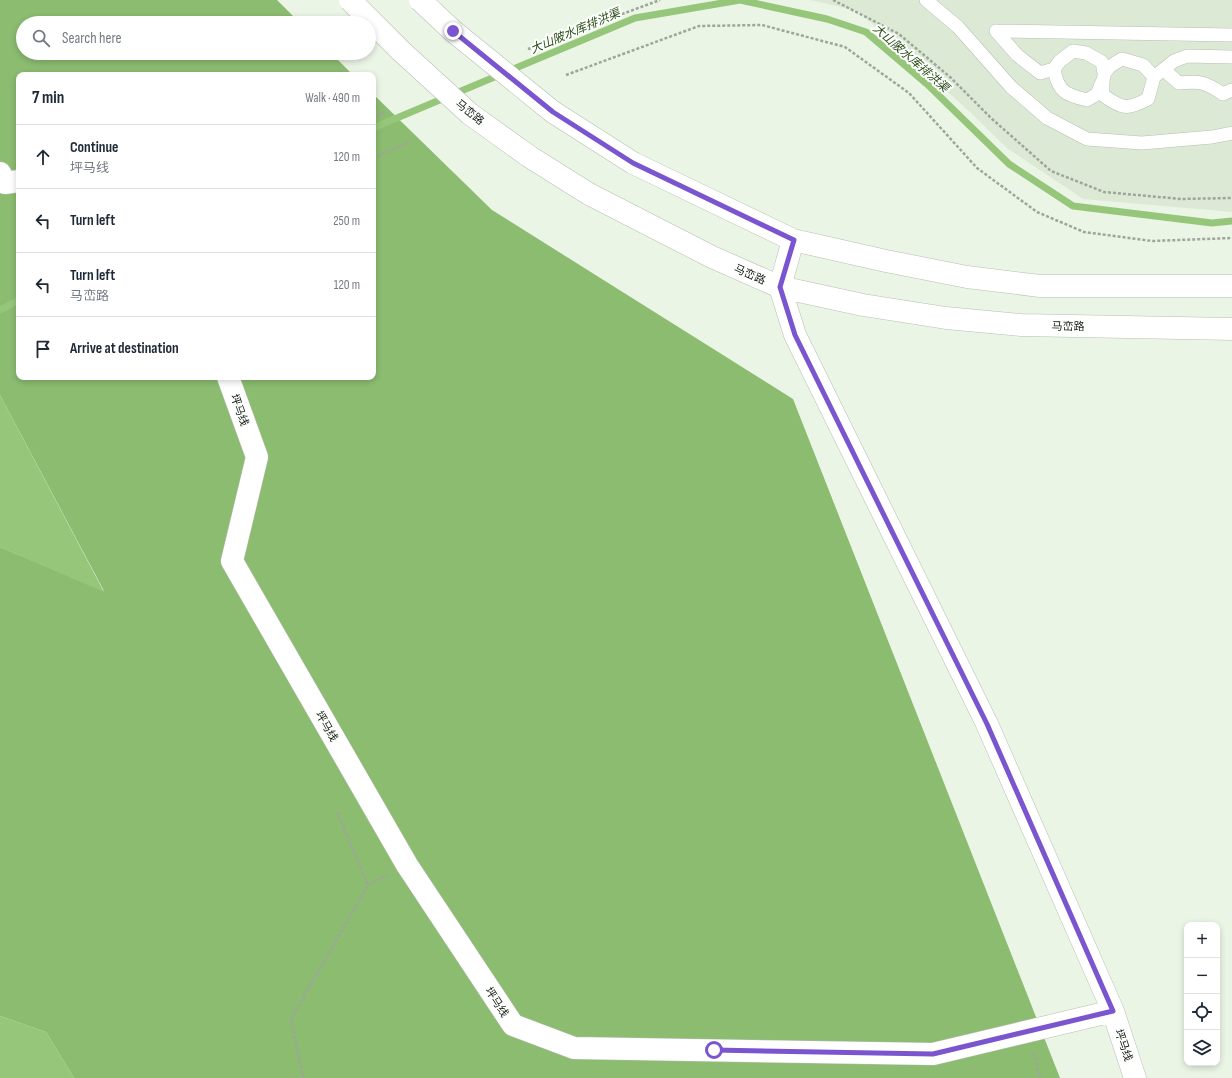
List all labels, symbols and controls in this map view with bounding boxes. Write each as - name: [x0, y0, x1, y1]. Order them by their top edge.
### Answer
- water label: 大山陂水库排洪渠: [528, 5, 624, 57]
- search box: [16, 16, 376, 60]
- water label: 大山陂水库排洪渠: [870, 21, 953, 97]
- route end: [444, 22, 462, 40]
- icon: search: [30, 27, 52, 49]
- text: Search here: [62, 29, 122, 48]
- text: 7 min: [32, 88, 64, 108]
- text: Walk · 490 m: [305, 90, 360, 106]
- street label: 马峦路: [453, 97, 487, 128]
- text: Continue: [70, 138, 119, 157]
- icon: ahead: [32, 146, 54, 168]
- text: 120 m: [334, 149, 360, 165]
- text: 坪马线: [70, 160, 109, 176]
- icon: left: [32, 210, 54, 232]
- text: Turn left: [70, 211, 115, 230]
- text: 250 m: [333, 213, 360, 229]
- street label: 马峦路: [732, 262, 768, 287]
- text: Turn left: [70, 266, 115, 285]
- icon: left: [32, 274, 54, 296]
- text: 120 m: [334, 277, 360, 293]
- text: 马峦路: [70, 288, 109, 304]
- street label: 马峦路: [1051, 320, 1085, 333]
- icon: arrive: [32, 338, 54, 360]
- text: Arrive at destination: [70, 339, 179, 358]
- street label: 坪马线: [228, 392, 251, 428]
- street label: 坪马线: [313, 709, 340, 744]
- map controls: [1184, 922, 1220, 1066]
- button: +: [1184, 922, 1220, 958]
- button: −: [1184, 958, 1220, 994]
- street label: 坪马线: [482, 985, 511, 1020]
- button: locate: [1184, 994, 1220, 1030]
- street label: 坪马线: [1112, 1027, 1135, 1063]
- button: layers: [1184, 1030, 1220, 1066]
- route start: [705, 1041, 723, 1059]

